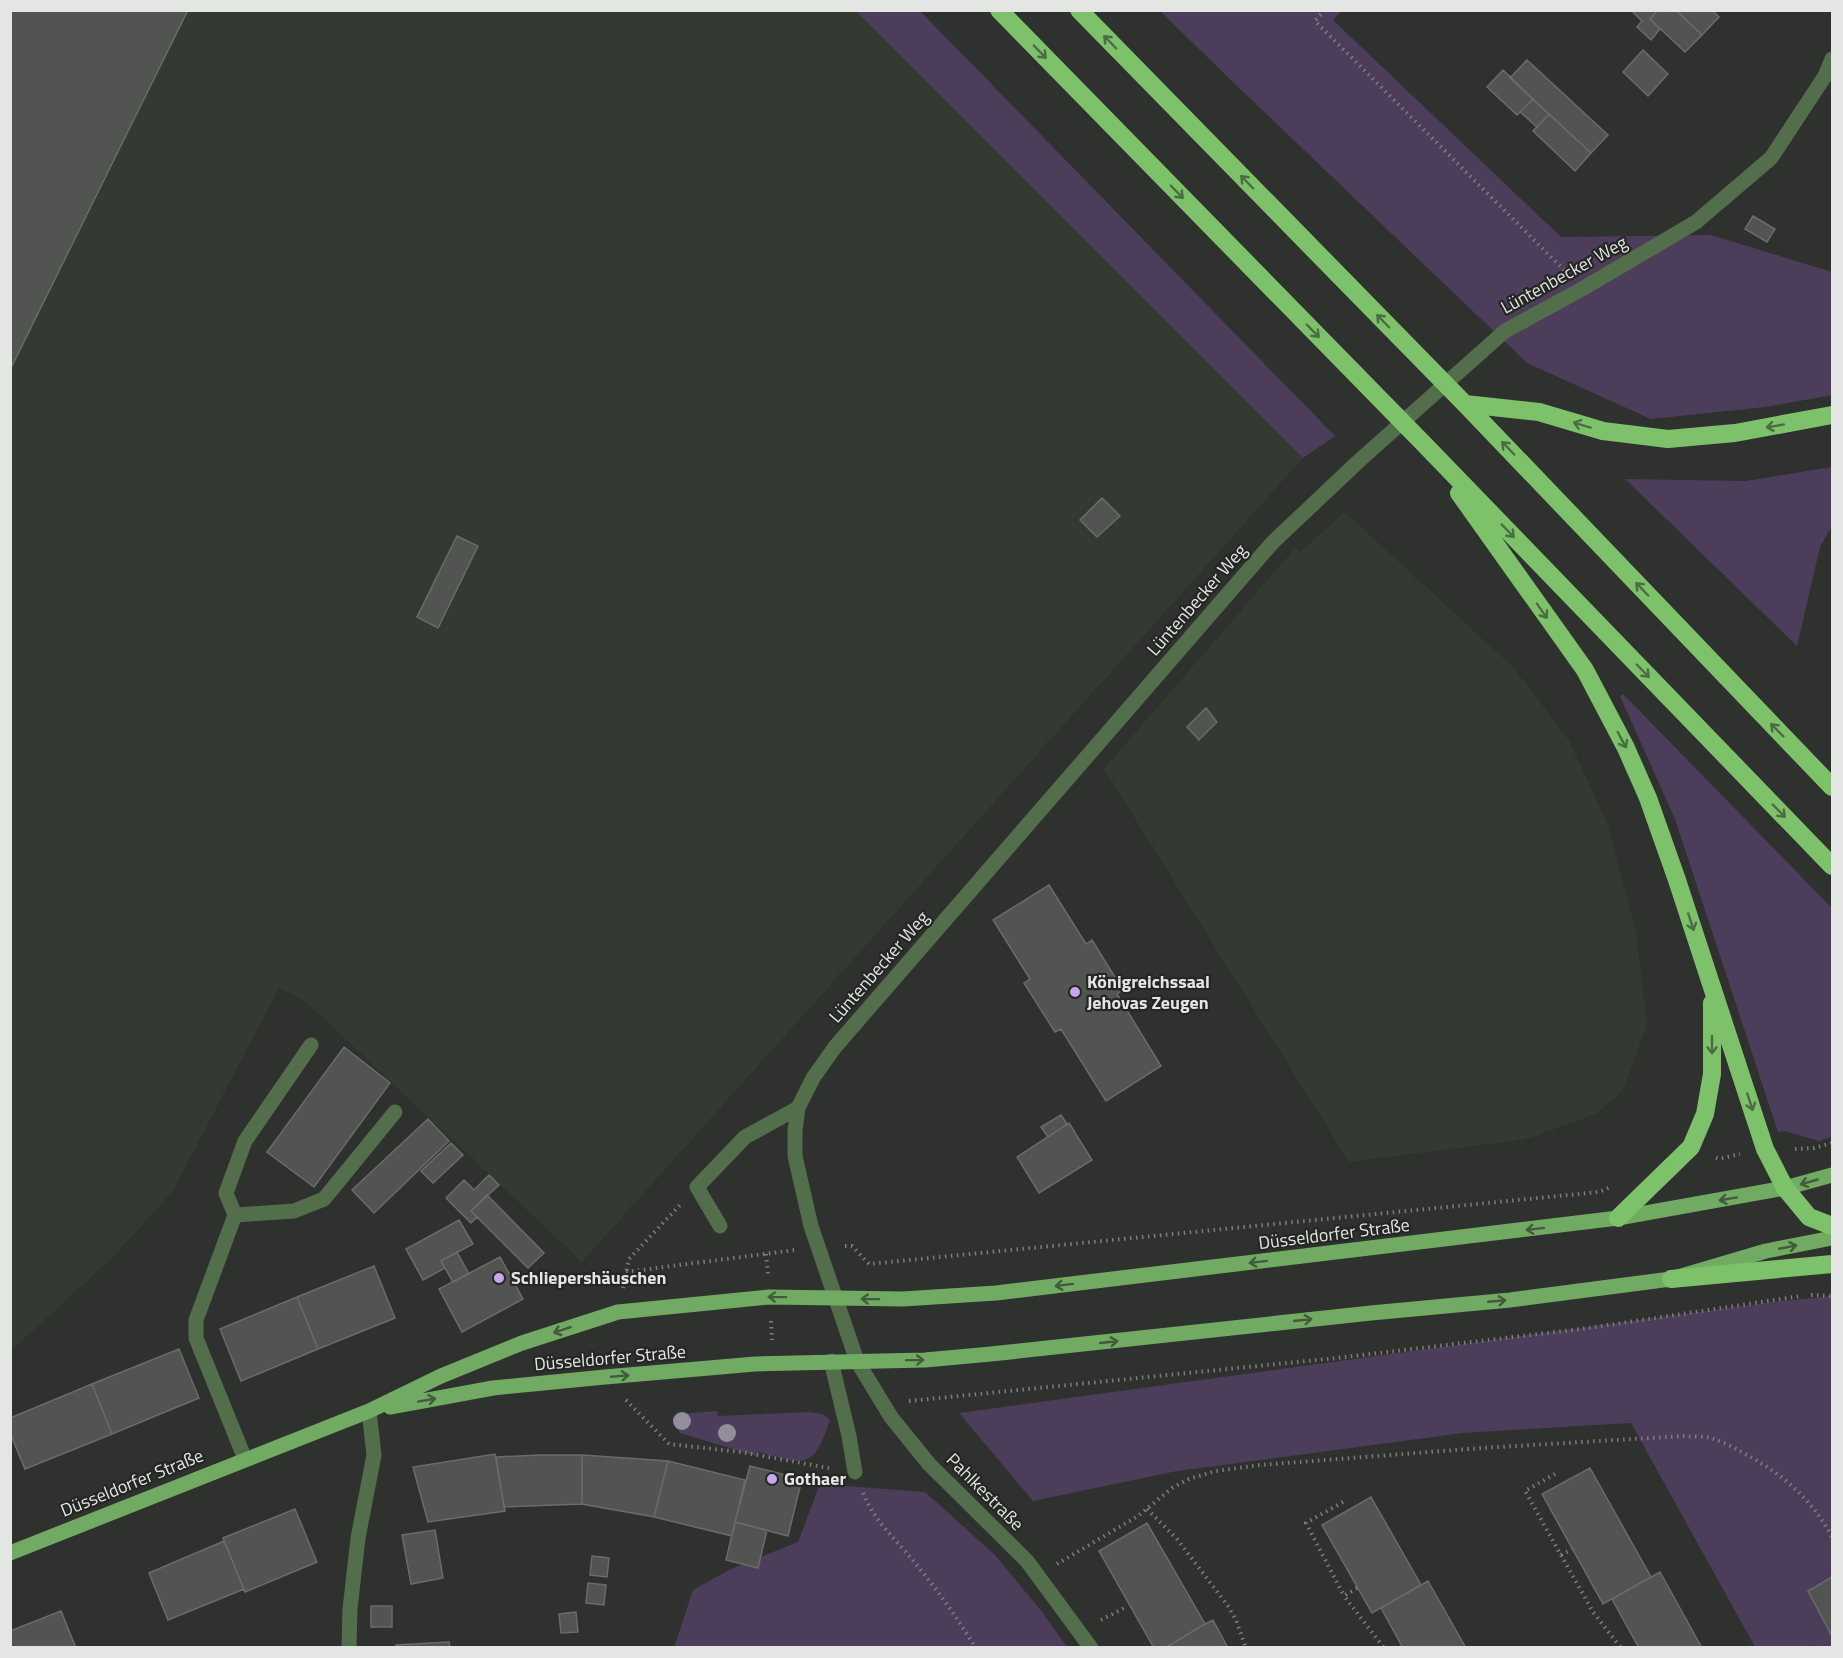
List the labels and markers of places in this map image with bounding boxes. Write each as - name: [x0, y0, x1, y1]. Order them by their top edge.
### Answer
- place label: Königreichssaal Jehovas Zeugen: [1087, 968, 1210, 1016]
- marker: Königreichssaal Jehovas Zeugen: [1068, 985, 1082, 999]
- place label: Schliepershäuschen: [511, 1264, 666, 1291]
- marker: Schliepershäuschen: [492, 1271, 506, 1285]
- place label: Gothaer: [784, 1465, 846, 1492]
- marker: Gothaer: [765, 1472, 779, 1486]

